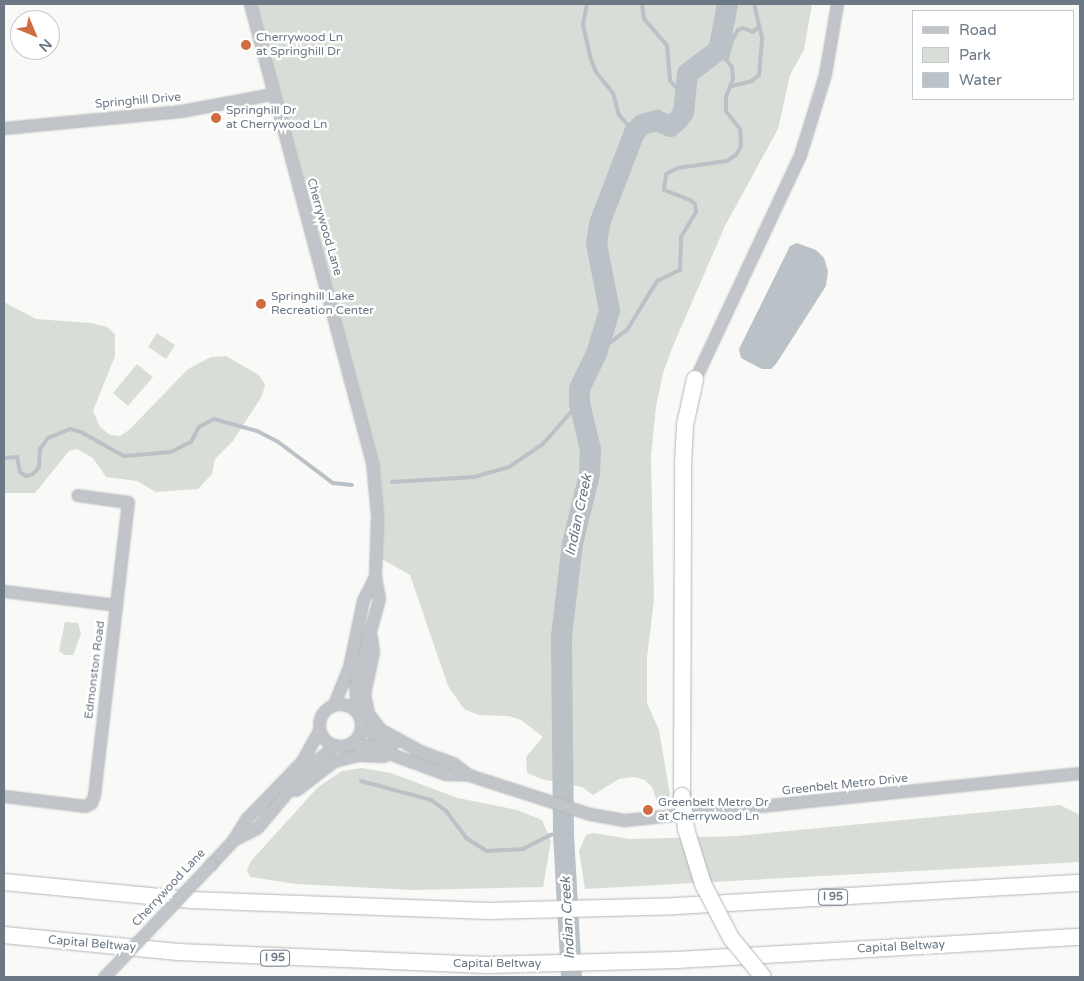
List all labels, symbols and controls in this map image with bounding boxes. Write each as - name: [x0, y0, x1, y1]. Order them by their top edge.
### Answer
- north arrow: [10, 10, 60, 60]
- legend: [912, 10, 1074, 100]
- text: Road: [959, 21, 997, 39]
- place label: Cherrywood Ln at Springhill Dr: [256, 31, 343, 59]
- text: N: [35, 35, 55, 55]
- marker: Cherrywood Ln at Springhill Dr: [240, 39, 252, 51]
- text: Park: [959, 46, 991, 64]
- text: Water: [959, 71, 1002, 89]
- street label: Springhill Drive: [94, 90, 182, 112]
- place label: Springhill Dr at Cherrywood Ln: [226, 104, 327, 132]
- marker: Springhill Dr at Cherrywood Ln: [210, 112, 222, 124]
- street label: Cherrywood Lane: [303, 177, 345, 277]
- place label: Springhill Lake Recreation Center: [271, 290, 374, 318]
- marker: Springhill Lake Recreation Center: [255, 298, 267, 310]
- water label: Indian Creek: [562, 473, 596, 557]
- street label: Edmonston Road: [82, 620, 108, 720]
- street label: Greenbelt Metro Drive: [781, 771, 909, 799]
- place label: Greenbelt Metro Dr at Cherrywood Ln: [658, 796, 769, 824]
- marker: Greenbelt Metro Dr at Cherrywood Ln: [642, 804, 654, 816]
- street label: Cherrywood Lane: [129, 846, 209, 930]
- water label: Indian Creek: [557, 876, 579, 960]
- road number: I 95: [818, 889, 848, 906]
- street label: Capital Beltway: [47, 933, 137, 955]
- street label: Capital Beltway: [857, 938, 945, 956]
- road number: I 95: [260, 950, 290, 966]
- street label: Capital Beltway: [453, 957, 541, 971]

